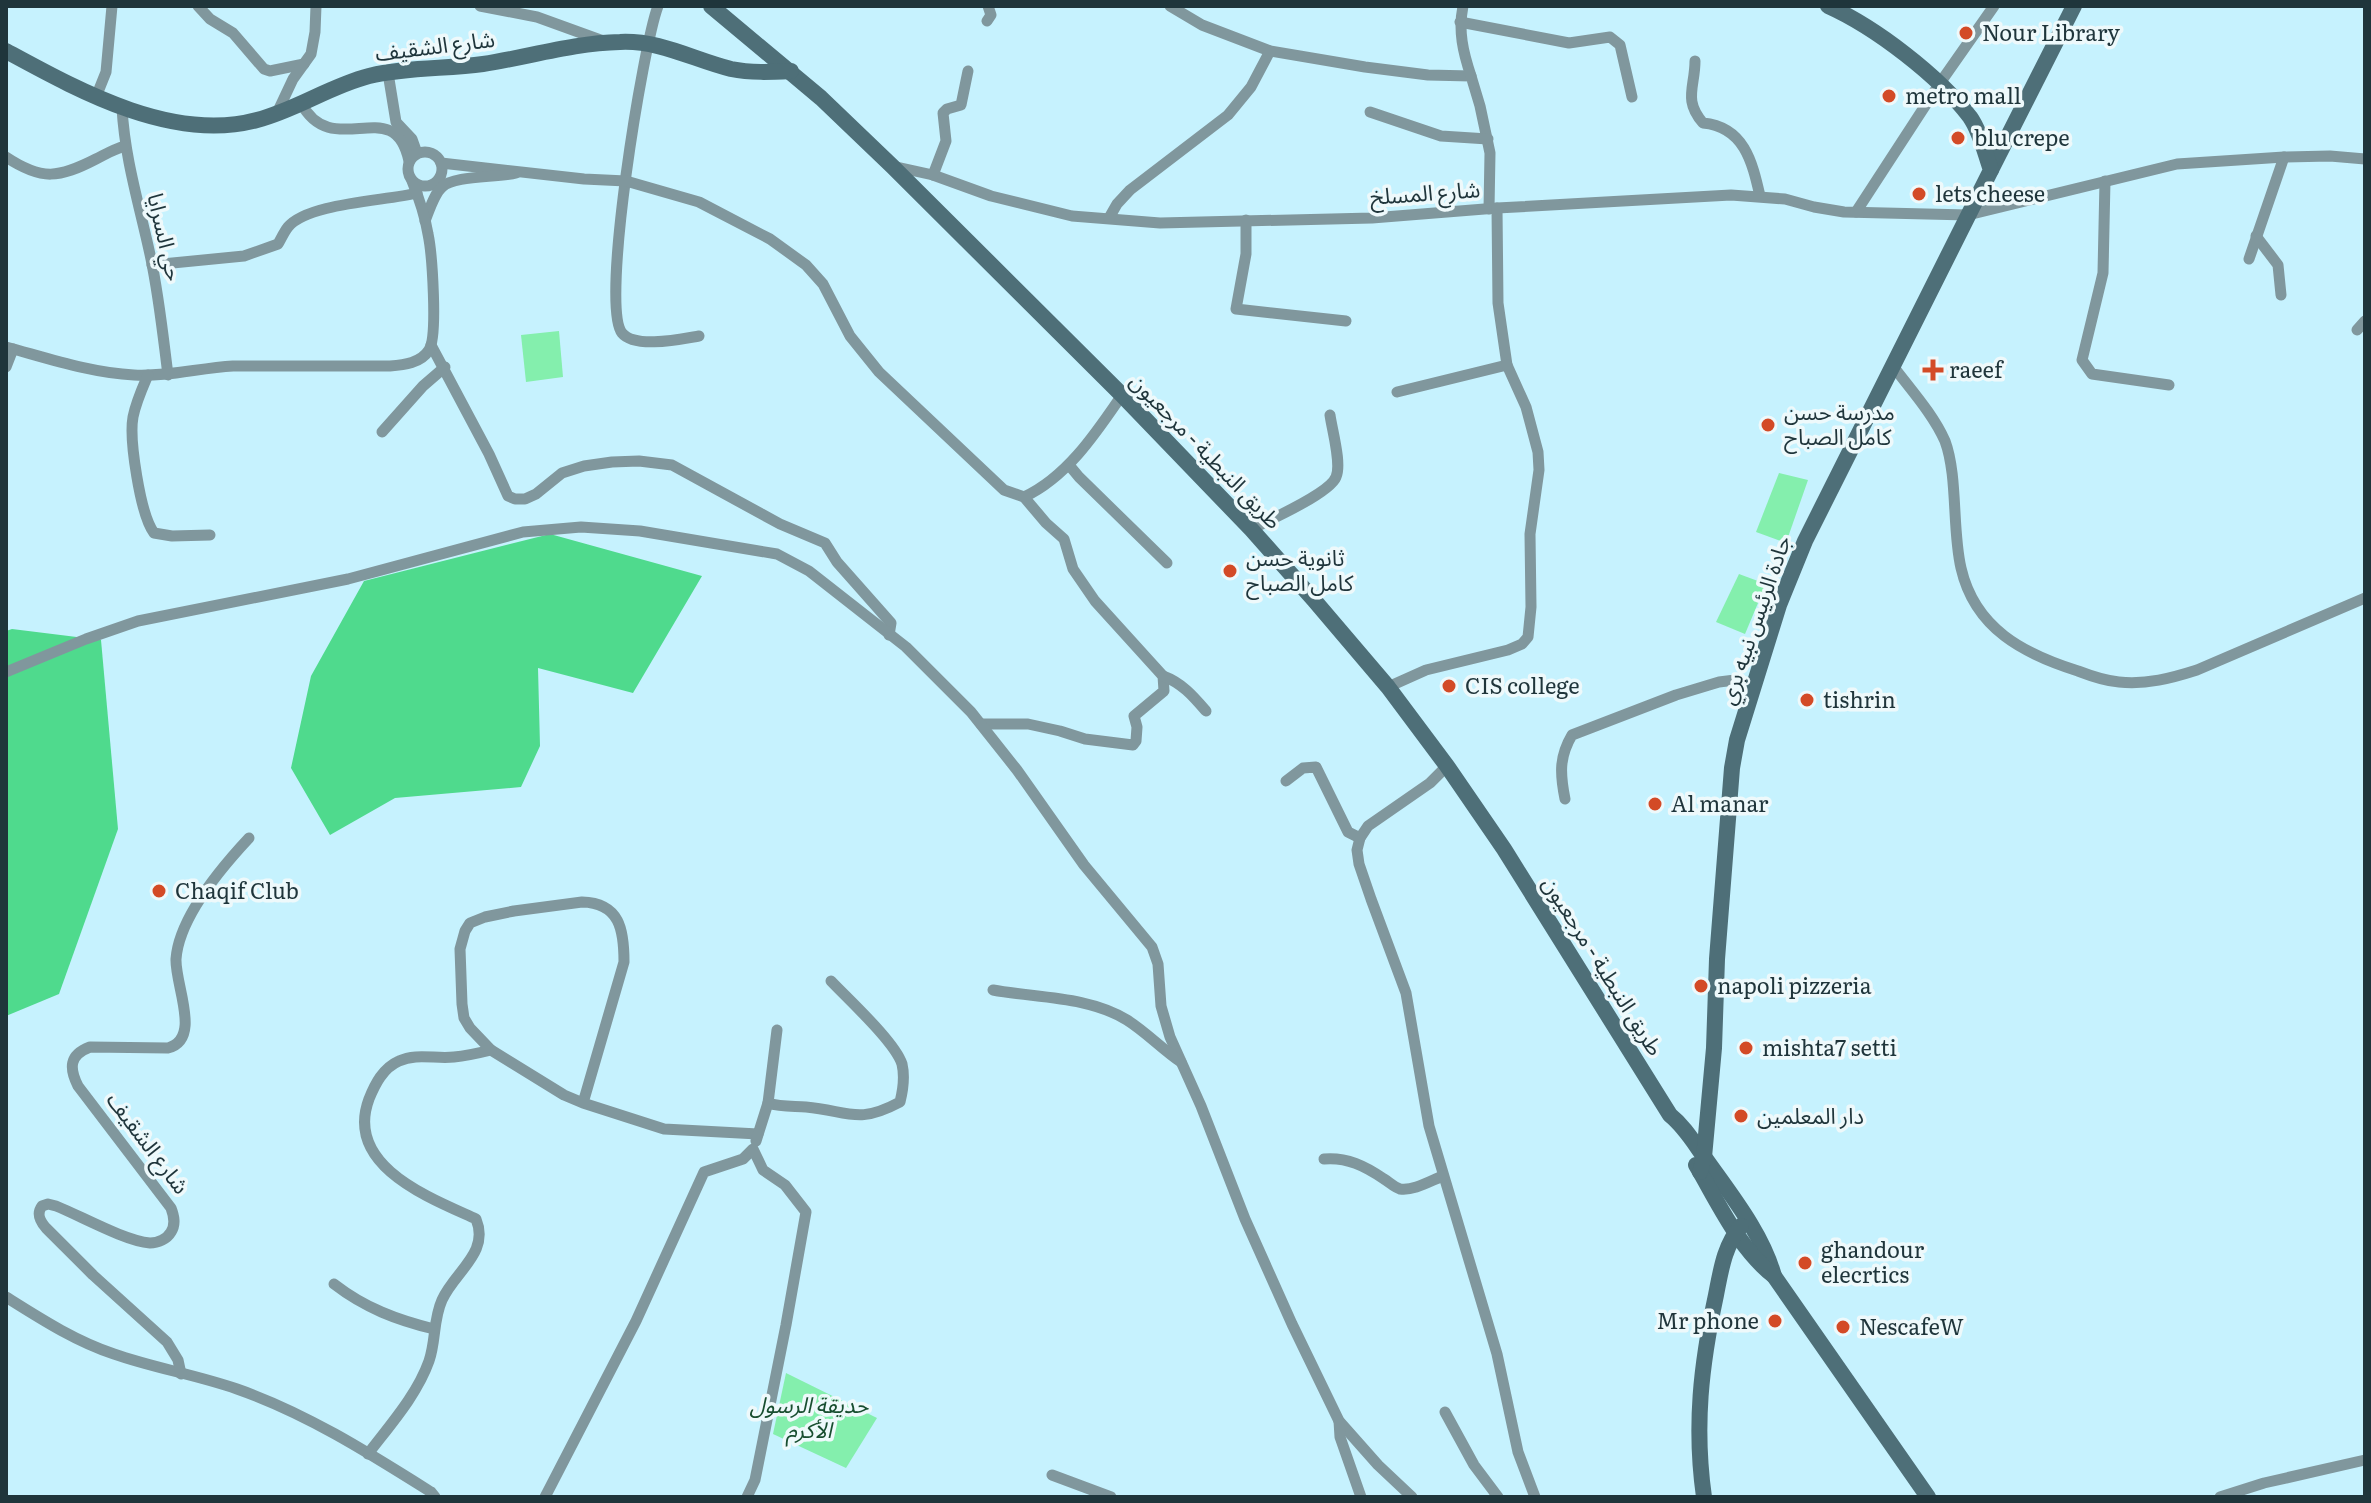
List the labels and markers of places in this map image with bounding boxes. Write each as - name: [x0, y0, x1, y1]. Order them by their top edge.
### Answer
- place label: Nour Library: [1982, 15, 2120, 48]
- marker: Nour Library: [1957, 24, 1975, 42]
- place label: metro mall: [1905, 78, 2021, 111]
- marker: metro mall: [1880, 87, 1898, 105]
- place label: blu crepe: [1974, 120, 2070, 153]
- marker: blu crepe: [1949, 129, 1967, 147]
- place label: lets cheese: [1935, 176, 2045, 209]
- marker: lets cheese: [1910, 185, 1928, 203]
- place label: raeef: [1949, 352, 2004, 385]
- marker: raeef: [1924, 361, 1942, 379]
- place label: مدرسة حسن كامل الصباح: [1784, 394, 1895, 454]
- marker: مدرسة حسن كامل الصباح: [1759, 416, 1777, 434]
- place label: ثانوية حسن كامل الصباح: [1246, 540, 1354, 600]
- marker: ثانوية حسن كامل الصباح: [1221, 562, 1239, 580]
- place label: CIS college: [1465, 668, 1580, 701]
- marker: CIS college: [1440, 677, 1458, 695]
- place label: tishrin: [1823, 682, 1896, 715]
- marker: tishrin: [1798, 691, 1816, 709]
- place label: Al manar: [1671, 786, 1769, 819]
- marker: Al manar: [1646, 795, 1664, 813]
- place label: Chaqif Club: [175, 873, 299, 906]
- marker: Chaqif Club: [150, 882, 168, 900]
- place label: napoli pizzeria: [1717, 968, 1872, 1001]
- marker: napoli pizzeria: [1692, 977, 1710, 995]
- place label: mishta7 setti: [1762, 1030, 1897, 1063]
- marker: mishta7 setti: [1737, 1039, 1755, 1057]
- place label: دار المعلمين: [1757, 1098, 1864, 1131]
- marker: دار المعلمين: [1732, 1107, 1750, 1125]
- place label: ghandour elecrtics: [1821, 1232, 1925, 1290]
- marker: ghandour elecrtics: [1796, 1254, 1814, 1272]
- place label: Mr phone: [1656, 1303, 1759, 1336]
- place label: NescafeW: [1859, 1309, 1964, 1342]
- marker: Mr phone: [1766, 1312, 1784, 1330]
- marker: NescafeW: [1834, 1318, 1852, 1336]

